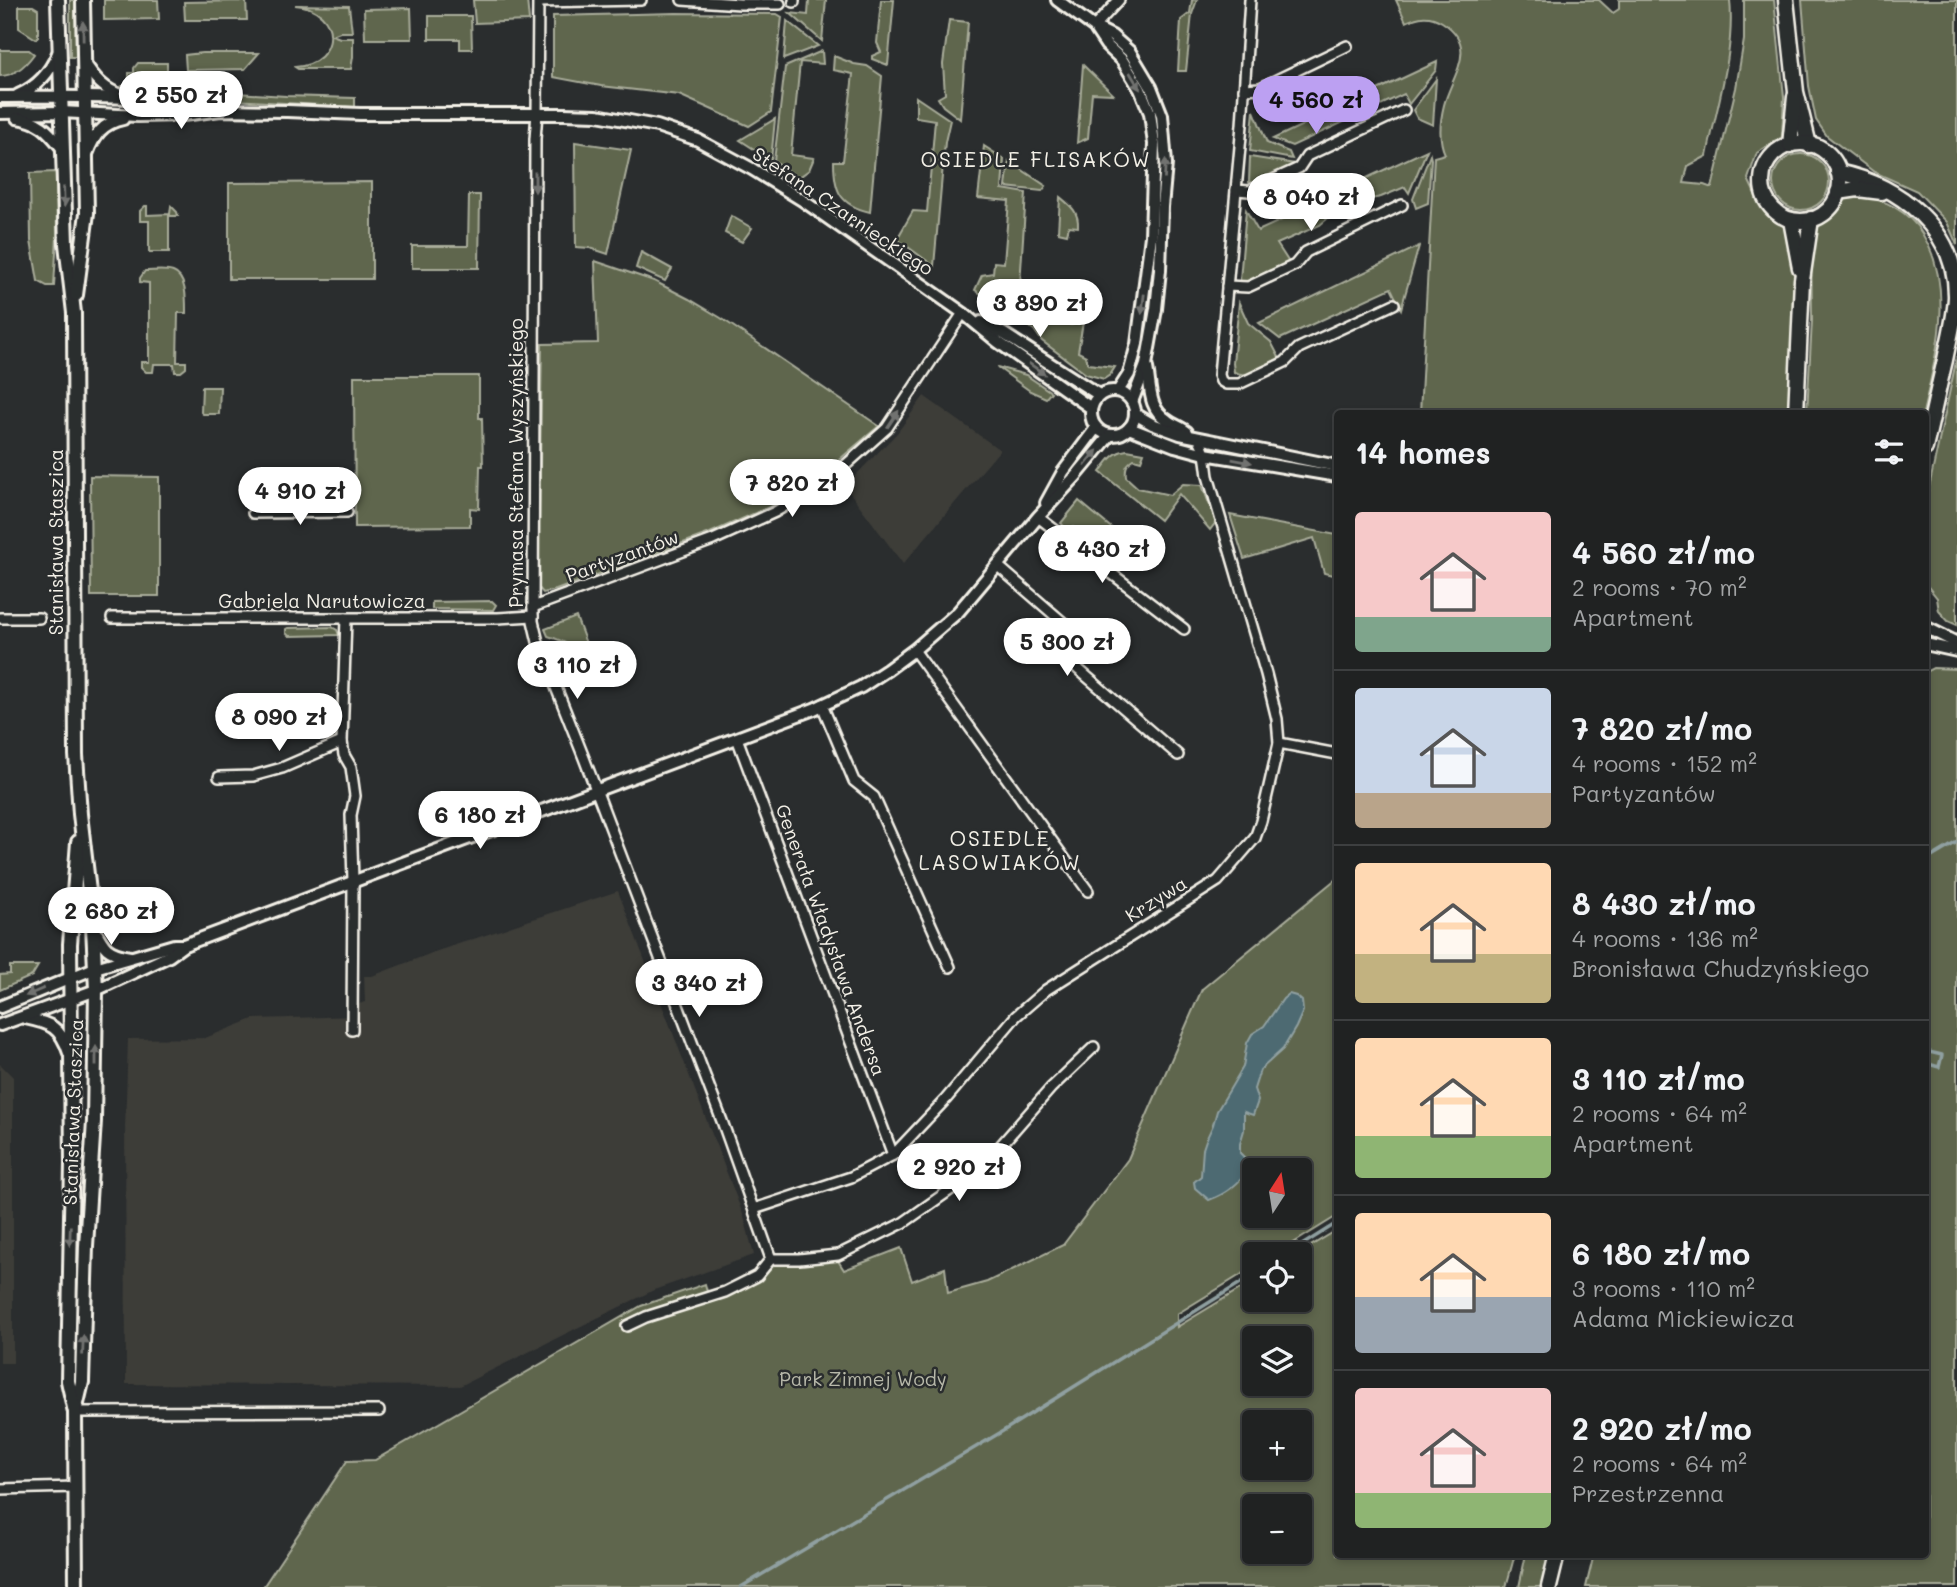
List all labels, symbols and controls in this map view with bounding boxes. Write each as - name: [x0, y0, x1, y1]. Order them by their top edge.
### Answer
- one-way arrow: [77, 20, 89, 42]
- pin: 2 550 zł: [109, 72, 253, 131]
- one-way arrow: [1129, 72, 1142, 91]
- pin: 4 560 zł: [1244, 76, 1388, 136]
- text: 2 550 zł: [135, 79, 227, 109]
- text: 4 560 zł: [1269, 84, 1363, 114]
- street label: Stefana Czarnieckiego: [748, 141, 939, 281]
- district label: OSIEDLE FLISAKÓW: [920, 145, 1152, 172]
- one-way arrow: [1160, 157, 1171, 179]
- one-way arrow: [529, 171, 541, 193]
- pin: 8 040 zł: [1239, 174, 1383, 233]
- text: 8 040 zł: [1263, 181, 1359, 211]
- one-way arrow: [59, 186, 70, 208]
- pin: 3 890 zł: [968, 280, 1112, 339]
- text: 3 890 zł: [993, 287, 1087, 317]
- one-way arrow: [1137, 294, 1148, 316]
- street label: Prymasa Stefana Wyszyńskiego: [503, 318, 528, 608]
- one-way arrow: [1028, 362, 1046, 376]
- one-way arrow: [886, 410, 900, 428]
- text: 14 homes: [1355, 432, 1491, 472]
- icon: filters: [1870, 433, 1908, 471]
- street label: Stanisława Staszica: [43, 449, 68, 635]
- one-way arrow: [1083, 450, 1098, 468]
- one-way arrow: [1231, 455, 1253, 466]
- pin: 7 820 zł: [720, 460, 864, 519]
- text: 7 820 zł: [746, 467, 838, 497]
- pin: 4 910 zł: [228, 468, 372, 527]
- text: 4 910 zł: [254, 475, 346, 505]
- street label: Partyzantów: [562, 524, 682, 588]
- pin: 8 430 zł: [1030, 526, 1174, 585]
- text: 4 560 zł/mo: [1572, 532, 1755, 572]
- text: 8 430 zł: [1054, 533, 1150, 563]
- icon: home: [1411, 540, 1495, 624]
- text: 2 rooms · 70 m²: [1572, 572, 1747, 602]
- street label: Gabriela Narutowicza: [218, 588, 426, 613]
- text: Apartment: [1572, 602, 1694, 632]
- pin: 5 300 zł: [995, 618, 1139, 678]
- text: 5 300 zł: [1020, 626, 1114, 656]
- pin: 3 110 zł: [505, 642, 649, 701]
- text: 3 110 zł: [534, 649, 620, 679]
- pin: 8 090 zł: [207, 694, 351, 753]
- text: 8 090 zł: [231, 701, 327, 731]
- text: 7 820 zł/mo: [1572, 708, 1752, 748]
- icon: home: [1411, 716, 1495, 800]
- text: 4 rooms · 152 m²: [1572, 748, 1757, 778]
- text: Partyzantów: [1572, 778, 1716, 808]
- pin: 6 180 zł: [408, 792, 552, 851]
- text: 6 180 zł: [435, 799, 525, 829]
- street label: Generała Władysława Andersa: [771, 800, 892, 1079]
- district label: OSIEDLE LASOWIAKÓW: [918, 824, 1082, 875]
- street label: Krzywa: [1120, 870, 1191, 927]
- text: 8 430 zł/mo: [1572, 883, 1756, 923]
- pin: 2 680 zł: [39, 888, 183, 947]
- icon: home: [1411, 891, 1495, 975]
- text: 2 680 zł: [64, 895, 158, 925]
- text: 4 rooms · 136 m²: [1572, 923, 1758, 953]
- text: Bronisława Chudzyńskiego: [1572, 953, 1869, 983]
- pin: 3 340 zł: [627, 960, 771, 1019]
- text: 3 340 zł: [652, 967, 746, 997]
- one-way arrow: [25, 987, 46, 998]
- street label: Stanisława Staszica: [57, 1018, 88, 1206]
- one-way arrow: [90, 1044, 101, 1066]
- text: 3 110 zł/mo: [1572, 1058, 1745, 1098]
- icon: home: [1411, 1066, 1495, 1150]
- text: 2 rooms · 64 m²: [1572, 1098, 1747, 1128]
- text: Apartment: [1572, 1128, 1694, 1158]
- pin: 2 920 zł: [887, 1144, 1031, 1203]
- text: 2 920 zł: [913, 1151, 1005, 1181]
- north arrow: [1242, 1158, 1312, 1228]
- map controls: [1242, 1158, 1312, 1564]
- one-way arrow: [65, 1225, 76, 1247]
- text: 6 180 zł/mo: [1572, 1233, 1750, 1273]
- icon: home: [1411, 1241, 1495, 1325]
- button: locate: [1242, 1242, 1312, 1312]
- text: 3 rooms · 110 m²: [1572, 1273, 1755, 1303]
- text: Adama Mickiewicza: [1572, 1303, 1795, 1333]
- button: layers: [1242, 1326, 1312, 1396]
- one-way arrow: [77, 1333, 89, 1355]
- park label: Park Zimnej Wody: [779, 1366, 947, 1391]
- text: 2 920 zł/mo: [1572, 1408, 1752, 1448]
- button: +: [1242, 1410, 1312, 1480]
- icon: home: [1411, 1416, 1495, 1500]
- text: 2 rooms · 64 m²: [1572, 1448, 1747, 1478]
- text: Przestrzenna: [1572, 1478, 1724, 1508]
- button: −: [1242, 1494, 1312, 1564]

